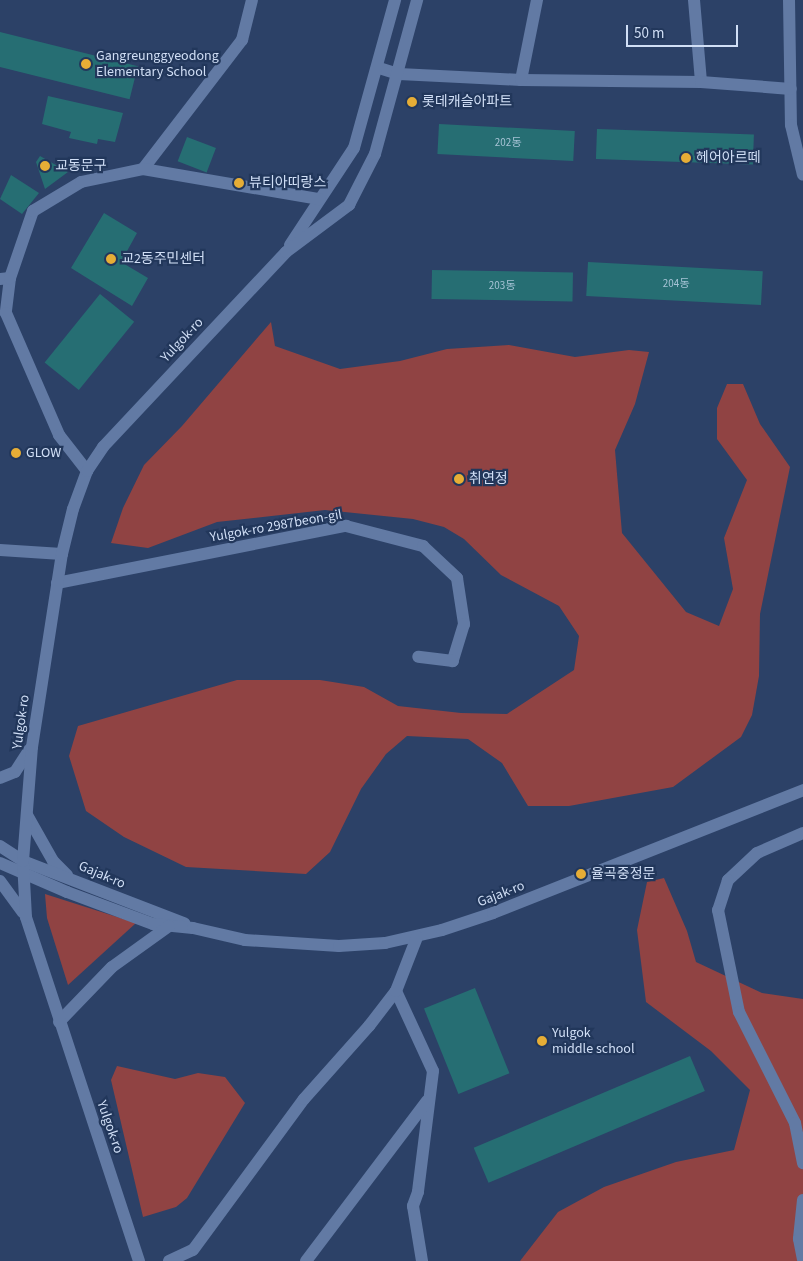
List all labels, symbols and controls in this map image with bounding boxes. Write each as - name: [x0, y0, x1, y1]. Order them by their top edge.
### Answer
- scale bar: [628, 15, 740, 47]
- text: 50 m: [634, 23, 664, 44]
- place label: Gangreunggyeodong Elementary School: [96, 48, 219, 80]
- marker: Gangreunggyeodong Elementary School: [80, 58, 92, 70]
- place label: 롯데캐슬아파트: [422, 94, 512, 110]
- marker: 롯데캐슬아파트: [406, 96, 418, 108]
- house number: 202동: [495, 136, 521, 150]
- place label: 헤어아르떼: [696, 150, 760, 166]
- marker: 헤어아르떼: [680, 152, 692, 164]
- place label: 교동문구: [55, 158, 107, 174]
- marker: 교동문구: [39, 160, 51, 172]
- place label: 뷰티아띠랑스: [249, 175, 326, 191]
- marker: 뷰티아띠랑스: [233, 177, 245, 189]
- place label: 교2동주민센터: [121, 251, 205, 267]
- marker: 교2동주민센터: [105, 253, 117, 265]
- house number: 204동: [663, 277, 689, 291]
- house number: 203동: [489, 279, 515, 293]
- street label: Yulgok-ro: [157, 314, 207, 366]
- place label: GLOW: [26, 445, 61, 461]
- marker: GLOW: [10, 447, 22, 459]
- place label: 취연정: [469, 471, 508, 487]
- marker: 취연정: [453, 473, 465, 485]
- street label: Yulgok-ro 2987beon-gil: [209, 506, 343, 546]
- street label: Yulgok-ro: [9, 694, 33, 750]
- street label: Gajak-ro: [76, 858, 128, 892]
- place label: 율곡중정문: [591, 866, 655, 882]
- marker: 율곡중정문: [575, 868, 587, 880]
- street label: Gajak-ro: [475, 877, 527, 911]
- place label: Yulgok middle school: [552, 1025, 635, 1058]
- marker: Yulgok middle school: [536, 1035, 548, 1047]
- street label: Yulgok-ro: [93, 1098, 127, 1156]

